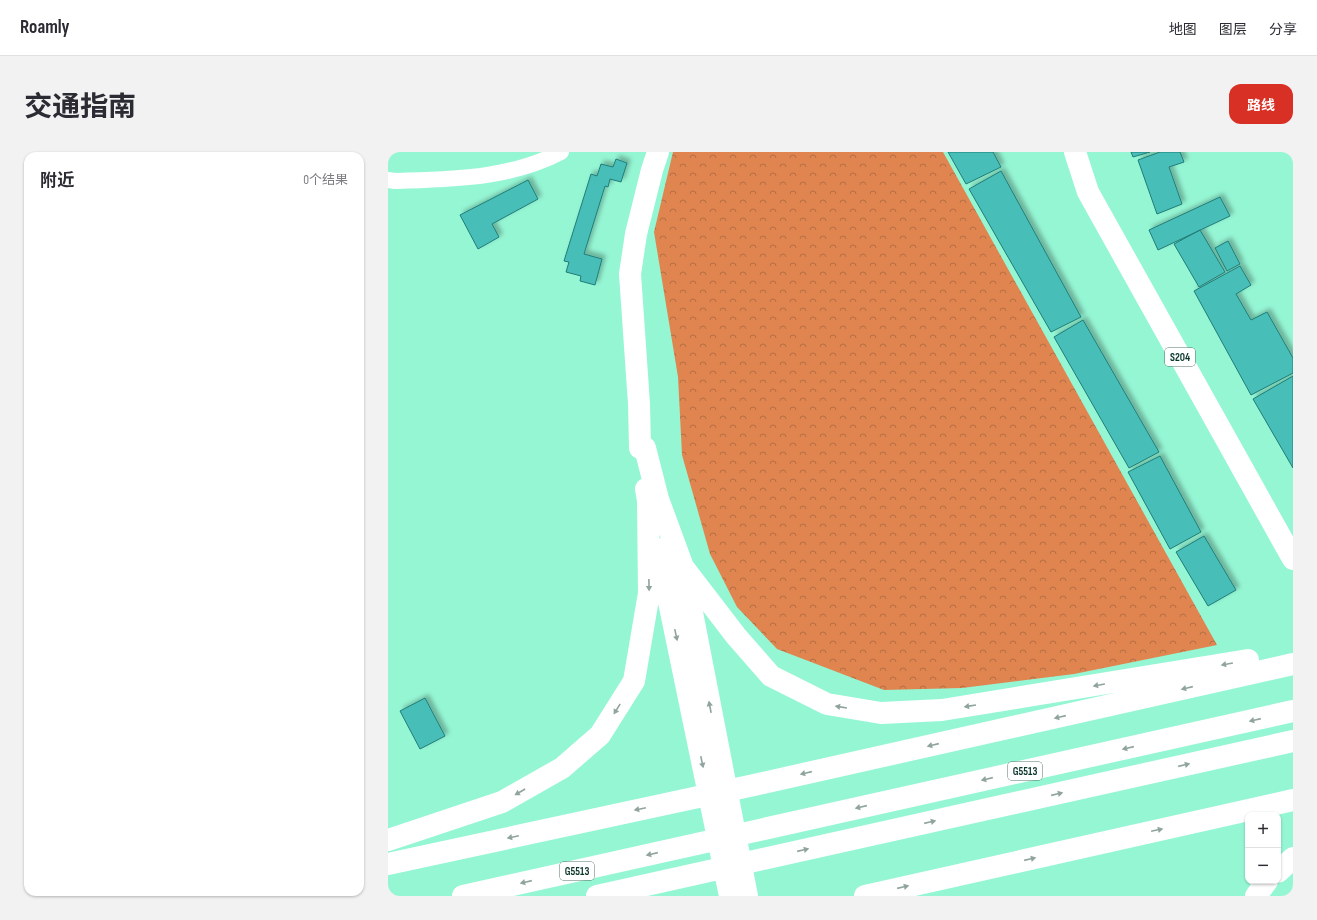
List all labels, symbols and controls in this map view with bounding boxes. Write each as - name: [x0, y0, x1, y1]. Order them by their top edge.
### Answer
- text: Roamly: [20, 16, 70, 39]
- text: 地图: [1169, 21, 1197, 38]
- text: 图层: [1219, 21, 1247, 38]
- text: 分享: [1269, 21, 1297, 38]
- button: 路线: [1229, 84, 1293, 124]
- text: 交通指南: [24, 91, 136, 124]
- text: 附近: [40, 171, 74, 191]
- text: 0个结果: [303, 172, 348, 188]
- road number: S204: [1165, 348, 1195, 366]
- one-way arrow: [646, 579, 652, 592]
- one-way arrow: [673, 629, 679, 641]
- one-way arrow: [1221, 661, 1233, 667]
- one-way arrow: [1093, 682, 1105, 688]
- one-way arrow: [1180, 685, 1192, 691]
- one-way arrow: [707, 700, 713, 713]
- one-way arrow: [964, 703, 977, 709]
- one-way arrow: [613, 704, 621, 714]
- one-way arrow: [835, 704, 847, 710]
- one-way arrow: [1054, 714, 1066, 720]
- one-way arrow: [1249, 717, 1261, 723]
- one-way arrow: [927, 743, 939, 749]
- one-way arrow: [1122, 745, 1134, 751]
- one-way arrow: [699, 756, 705, 768]
- road number: G5513: [1008, 762, 1042, 780]
- one-way arrow: [1178, 762, 1190, 768]
- one-way arrow: [800, 771, 812, 777]
- one-way arrow: [981, 777, 994, 783]
- one-way arrow: [514, 788, 526, 795]
- one-way arrow: [1051, 790, 1063, 796]
- one-way arrow: [854, 805, 867, 811]
- one-way arrow: [634, 806, 646, 812]
- map controls: [1245, 812, 1281, 884]
- button: +: [1245, 812, 1281, 848]
- one-way arrow: [924, 818, 936, 824]
- one-way arrow: [1150, 827, 1163, 833]
- one-way arrow: [507, 834, 519, 840]
- one-way arrow: [797, 847, 809, 853]
- button: −: [1245, 848, 1281, 884]
- one-way arrow: [646, 851, 659, 857]
- one-way arrow: [1023, 855, 1036, 861]
- road number: G5513: [560, 862, 594, 880]
- one-way arrow: [519, 879, 531, 885]
- one-way arrow: [897, 884, 909, 890]

